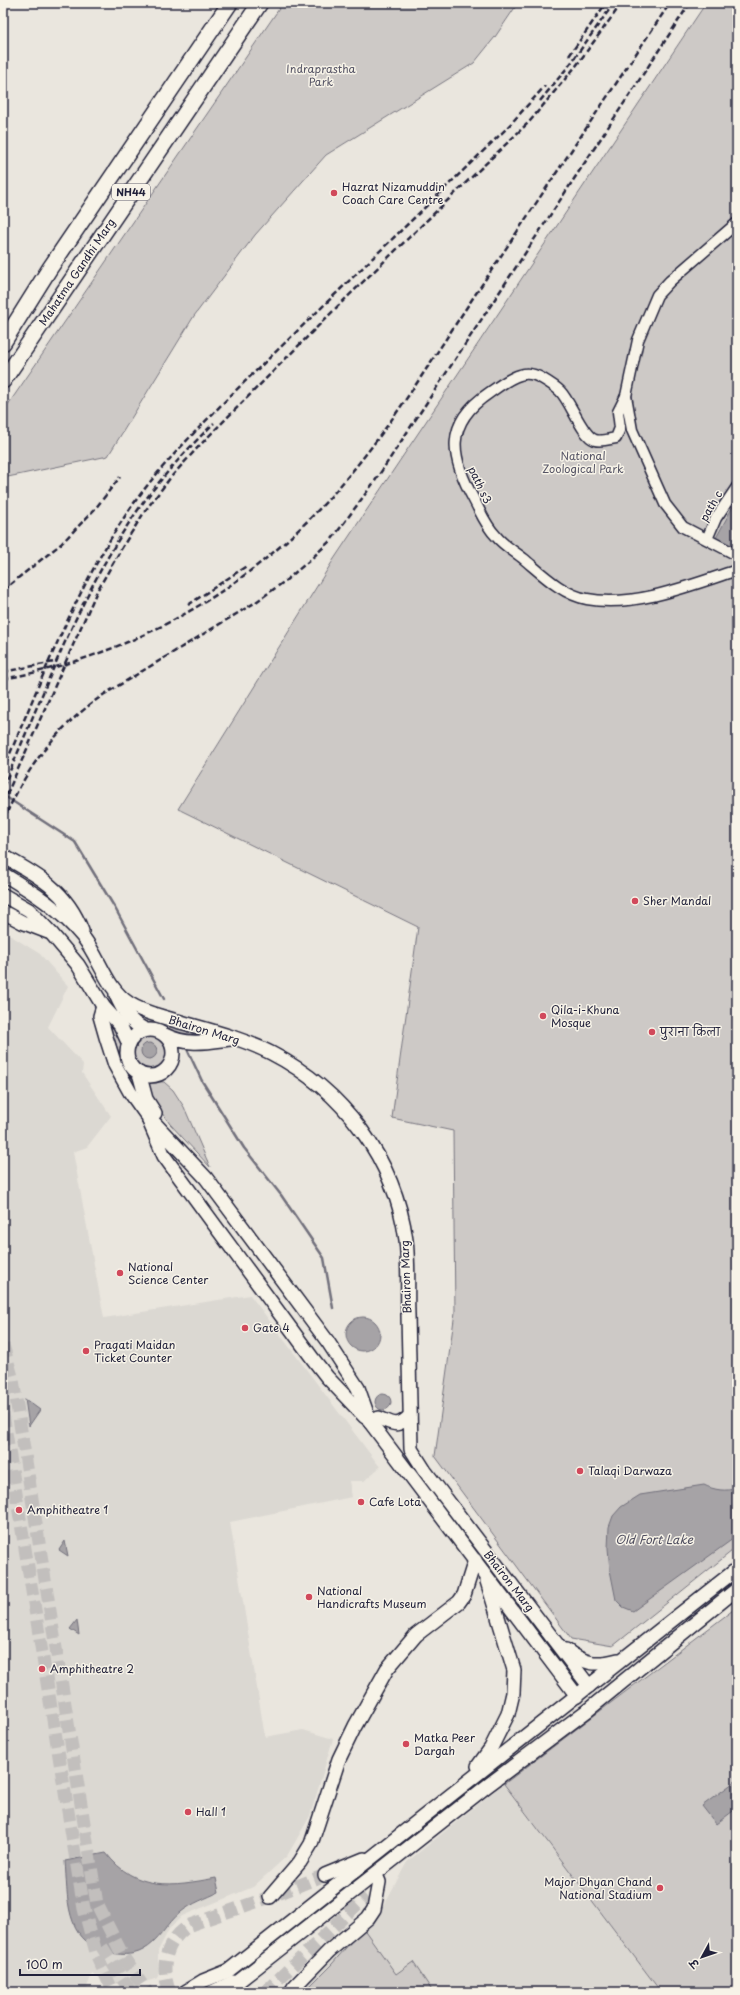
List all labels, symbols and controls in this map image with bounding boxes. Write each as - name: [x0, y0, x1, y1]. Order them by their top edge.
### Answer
- park label: Indraprastha Park: [286, 60, 357, 90]
- place label: Hazrat Nizamuddin Coach Care Centre: [342, 178, 445, 208]
- road number: NH44: [112, 184, 150, 200]
- marker: Hazrat Nizamuddin Coach Care Centre: [329, 188, 339, 198]
- street label: Mahatma Gandhi Marg: [34, 215, 119, 329]
- park label: National Zoological Park: [542, 447, 624, 477]
- street label: path s3: [464, 463, 497, 506]
- street label: path c: [695, 487, 726, 524]
- place label: Sher Mandal: [643, 892, 711, 909]
- marker: Sher Mandal: [630, 896, 640, 906]
- place label: Qila-i-Khuna Mosque: [551, 1001, 620, 1031]
- street label: Bhairon Marg: [167, 1011, 242, 1048]
- marker: Qila-i-Khuna Mosque: [538, 1011, 548, 1021]
- place label: पुराना किला: [659, 1023, 721, 1040]
- marker: पुराना किला: [647, 1027, 657, 1037]
- street label: Bhairon Marg: [396, 1240, 415, 1314]
- place label: National Science Center: [128, 1258, 209, 1288]
- marker: National Science Center: [115, 1268, 125, 1278]
- place label: Gate 4: [253, 1319, 290, 1336]
- marker: Gate 4: [240, 1323, 250, 1333]
- place label: Pragati Maidan Ticket Counter: [94, 1336, 175, 1366]
- marker: Pragati Maidan Ticket Counter: [81, 1346, 91, 1356]
- place label: Talaqi Darwaza: [588, 1462, 672, 1479]
- marker: Talaqi Darwaza: [575, 1466, 585, 1476]
- place label: Cafe Lota: [369, 1493, 421, 1510]
- marker: Cafe Lota: [356, 1497, 366, 1507]
- place label: Amphitheatre 1: [27, 1501, 108, 1518]
- marker: Amphitheatre 1: [14, 1505, 24, 1515]
- water label: Old Fort Lake: [615, 1530, 693, 1548]
- street label: Bhairon Marg: [480, 1547, 539, 1615]
- place label: National Handicrafts Museum: [317, 1582, 426, 1612]
- marker: National Handicrafts Museum: [304, 1592, 314, 1602]
- place label: Amphitheatre 2: [50, 1660, 134, 1677]
- marker: Amphitheatre 2: [37, 1664, 47, 1674]
- place label: Matka Peer Dargah: [414, 1729, 476, 1759]
- marker: Matka Peer Dargah: [401, 1739, 411, 1749]
- place label: Hall 1: [196, 1803, 226, 1820]
- marker: Hall 1: [183, 1807, 193, 1817]
- place label: Major Dhyan Chand National Stadium: [544, 1873, 652, 1903]
- marker: Major Dhyan Chand National Stadium: [655, 1883, 665, 1893]
- north arrow: [682, 1937, 722, 1977]
- scale bar: [20, 1951, 140, 1977]
- text: उ: [684, 1954, 703, 1973]
- text: 100 m: [26, 1955, 63, 1973]

